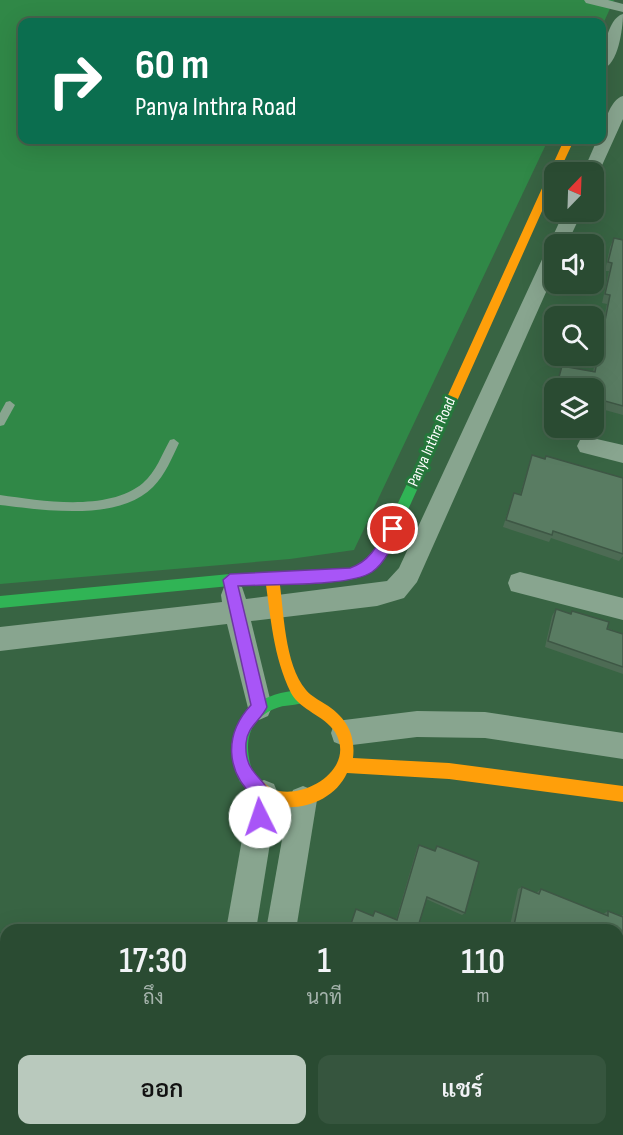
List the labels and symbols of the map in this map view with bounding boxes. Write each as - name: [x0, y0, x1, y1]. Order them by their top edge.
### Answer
- north arrow: [544, 162, 604, 222]
- street label: Panya Inthra Road: [404, 394, 460, 490]
- pin: [367, 503, 418, 554]
- position arrow: [228, 785, 292, 849]

